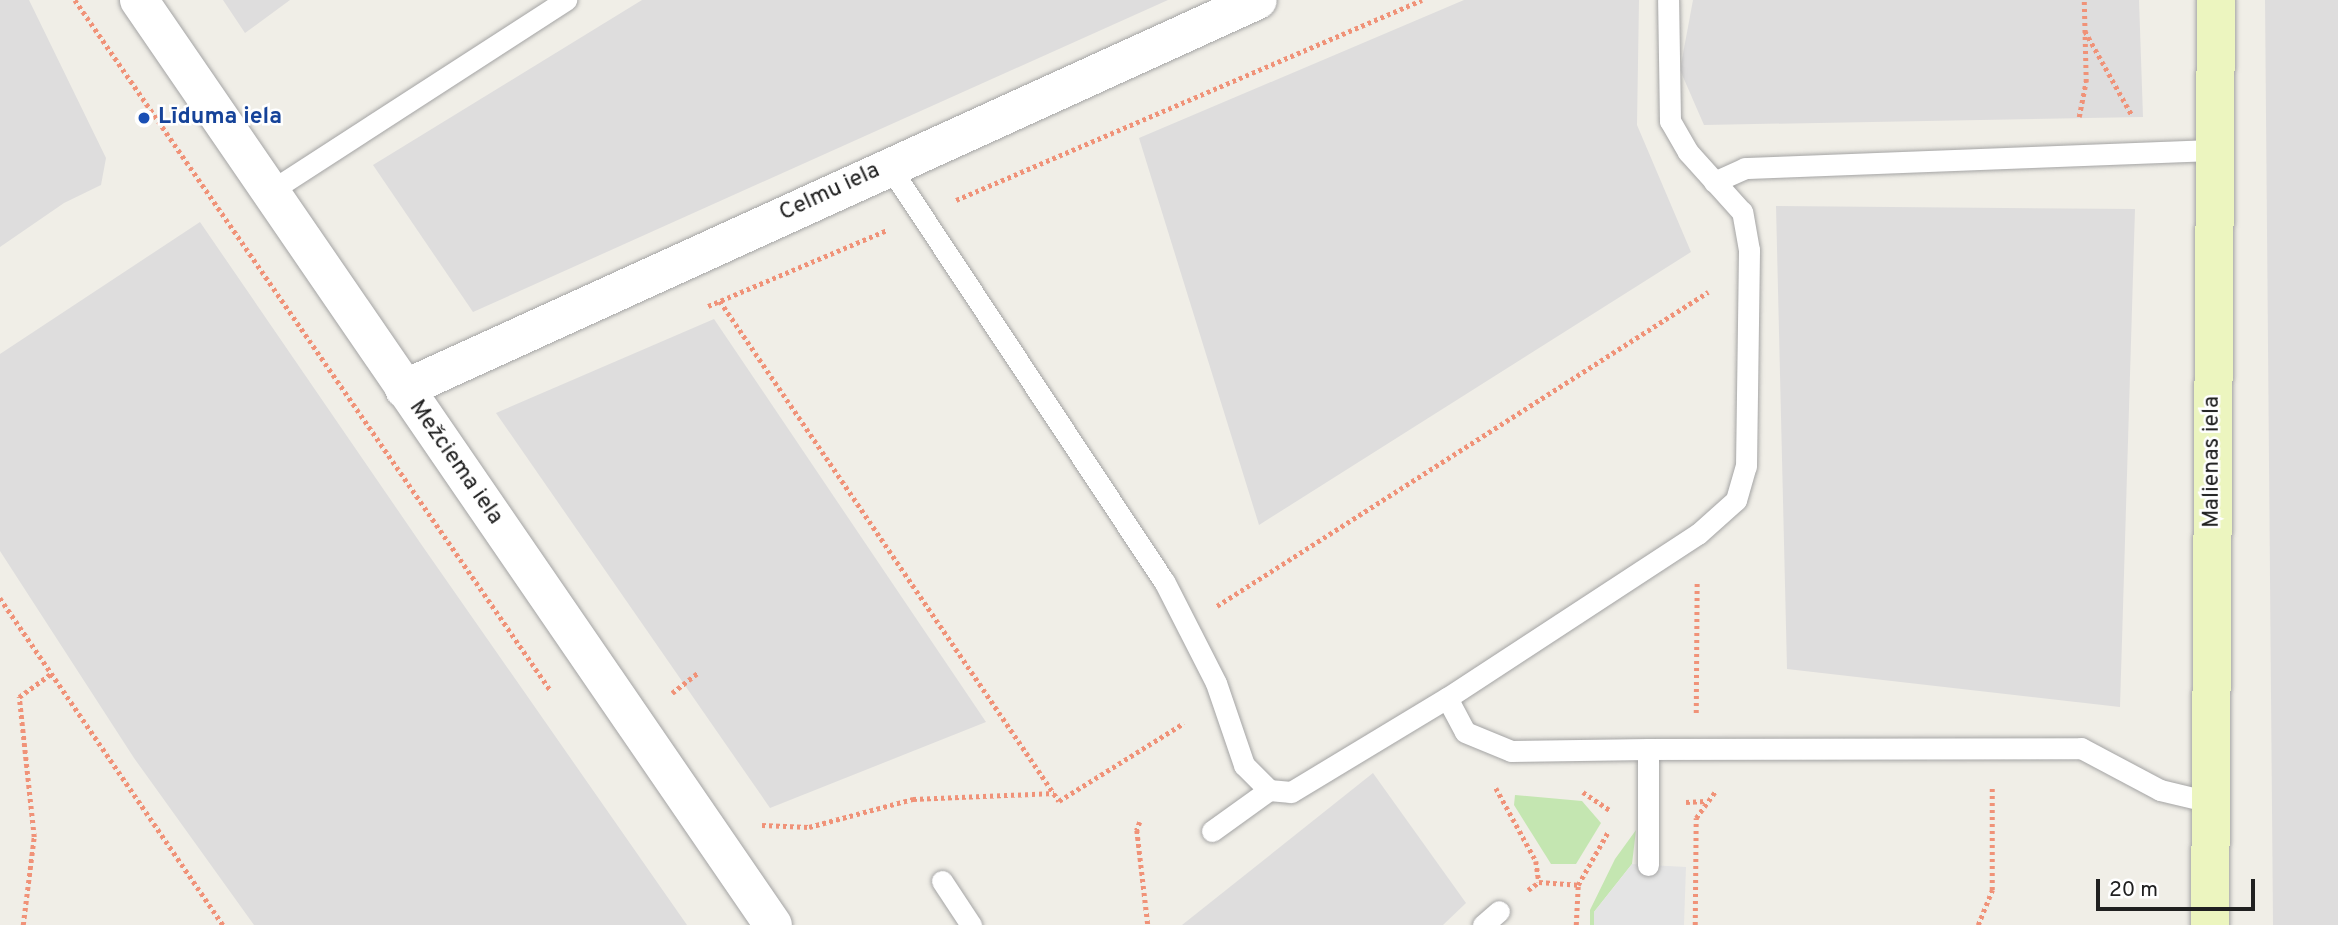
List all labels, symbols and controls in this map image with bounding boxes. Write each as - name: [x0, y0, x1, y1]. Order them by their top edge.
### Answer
- place label: Līduma iela: [158, 104, 282, 132]
- marker: Līduma iela: [136, 110, 152, 126]
- street label: Celmu iela: [775, 158, 885, 228]
- street label: Mežciema iela: [402, 396, 508, 530]
- street label: Malienas iela: [2199, 396, 2227, 528]
- scale bar: [2100, 866, 2259, 910]
- text: 20 m: [2109, 877, 2158, 904]

